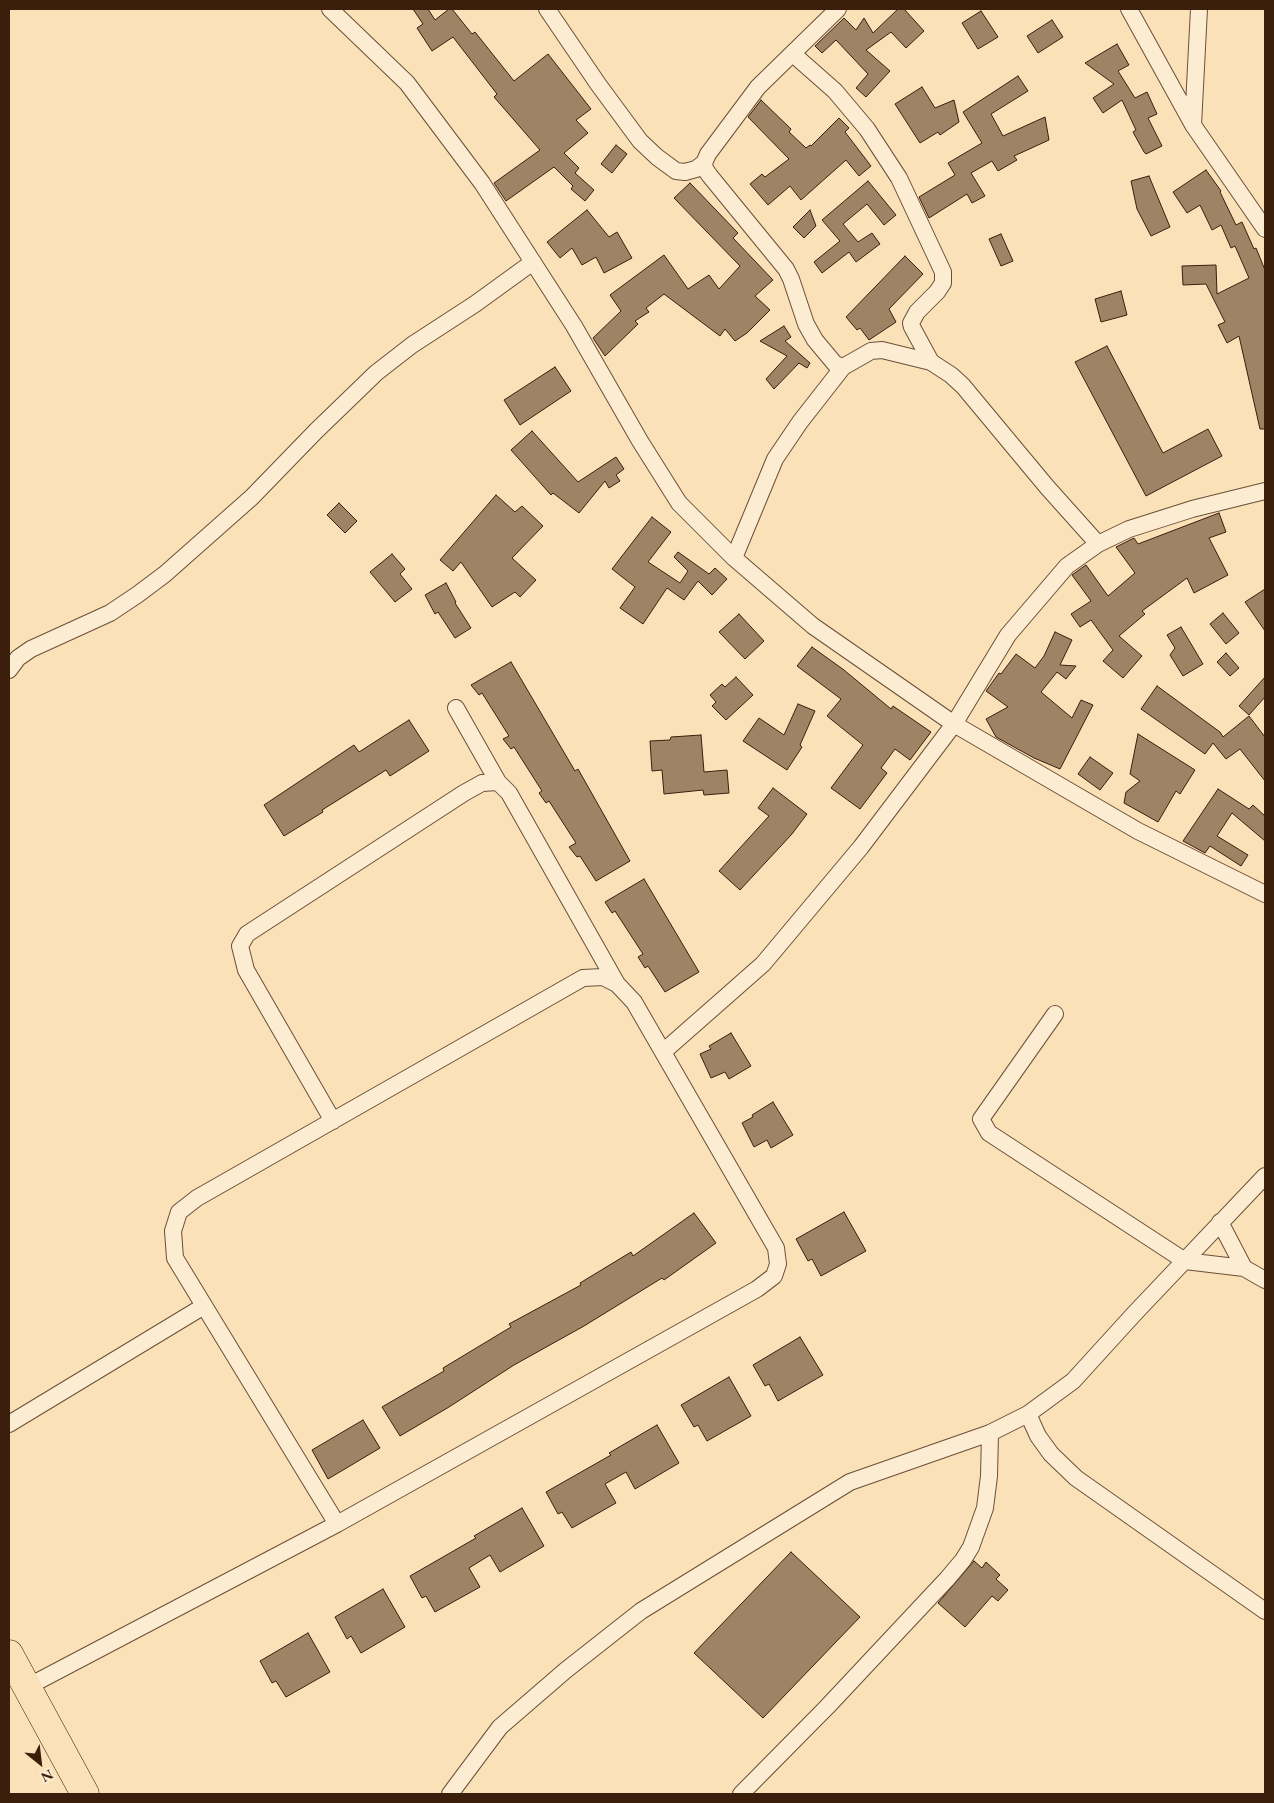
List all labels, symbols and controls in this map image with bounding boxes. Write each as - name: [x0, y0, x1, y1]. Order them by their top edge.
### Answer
- north arrow: [15, 1738, 65, 1788]
- text: N: [38, 1765, 57, 1787]

